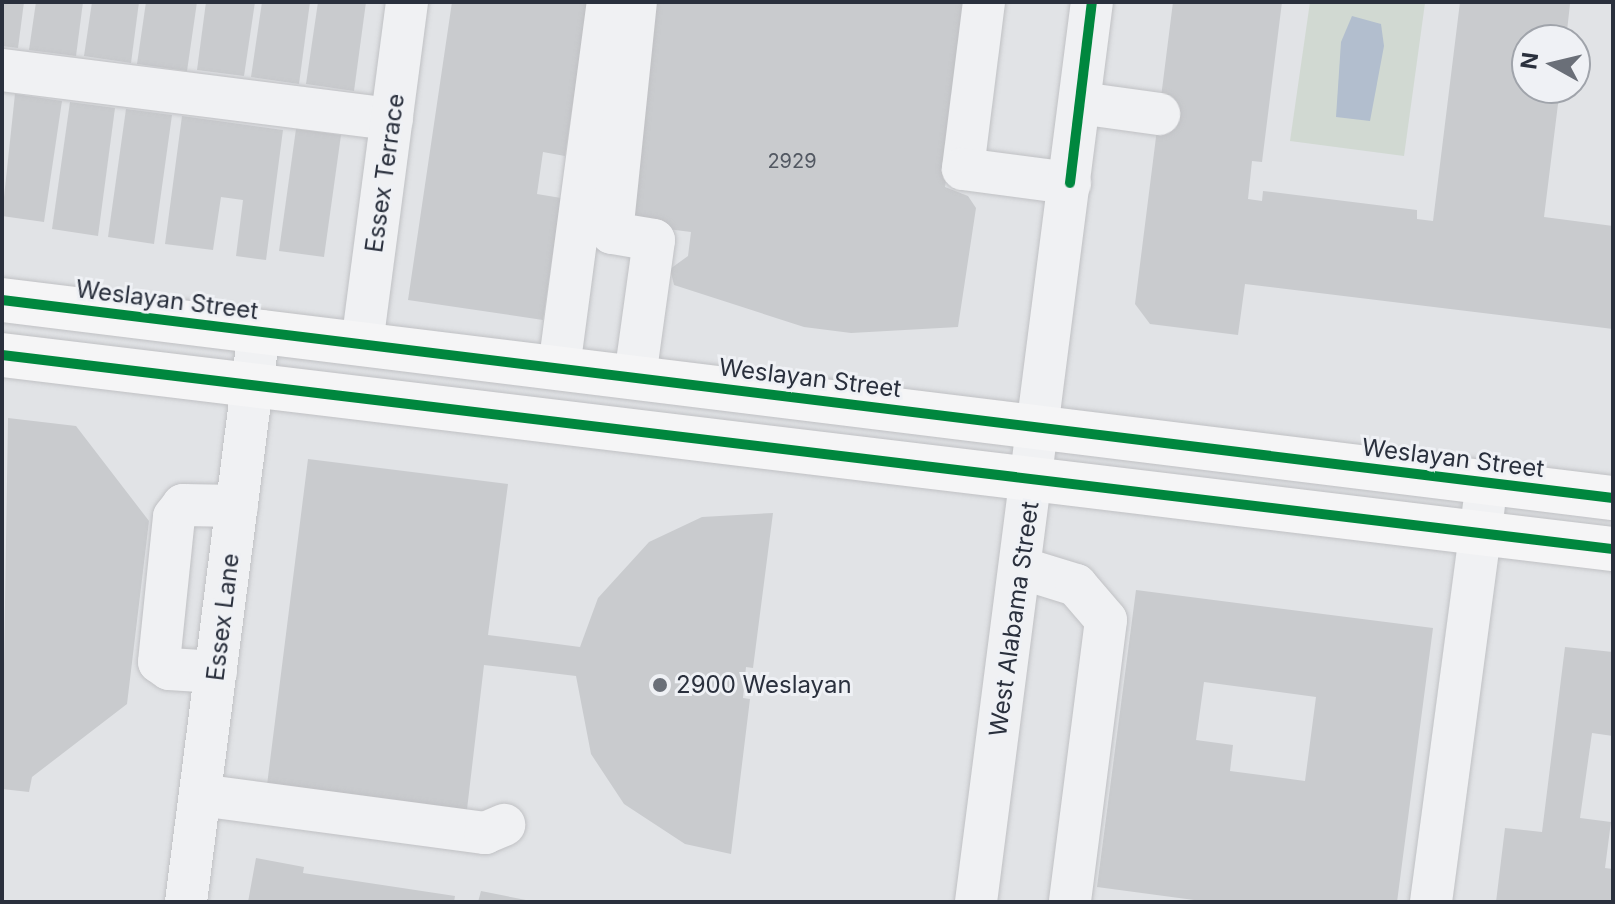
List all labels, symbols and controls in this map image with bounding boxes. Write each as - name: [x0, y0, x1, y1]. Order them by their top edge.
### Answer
- north arrow: [1511, 24, 1591, 104]
- text: N: [1515, 51, 1543, 71]
- street label: Essex Terrace: [360, 92, 410, 254]
- house number: 2929: [767, 149, 817, 173]
- street label: Weslayan Street: [74, 275, 260, 325]
- street label: Weslayan Street: [717, 353, 903, 403]
- street label: Weslayan Street: [1360, 433, 1546, 483]
- street label: West Alabama Street: [983, 500, 1045, 738]
- street label: Essex Lane: [201, 552, 245, 682]
- place label: 2900 Weslayan: [676, 671, 852, 699]
- marker: 2900 Weslayan: [651, 676, 669, 694]

